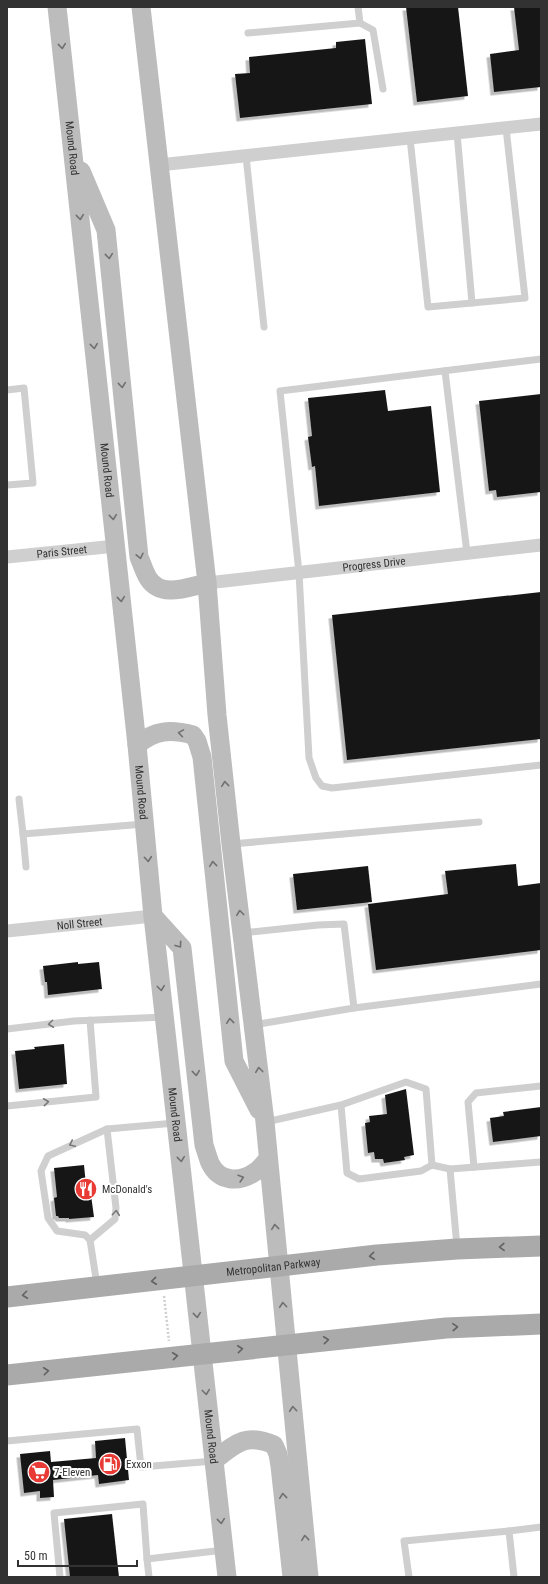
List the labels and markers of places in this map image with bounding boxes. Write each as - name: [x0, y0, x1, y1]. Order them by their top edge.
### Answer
- restaurant icon: McDonald's: [73, 1176, 99, 1202]
- place label: McDonald's: [102, 1183, 152, 1196]
- fuel station icon: Exxon: [97, 1451, 123, 1477]
- place label: Exxon: [126, 1458, 152, 1471]
- supermarket icon: 7-Eleven: [26, 1459, 52, 1485]
- place label: 7-Eleven: [54, 1466, 90, 1479]

